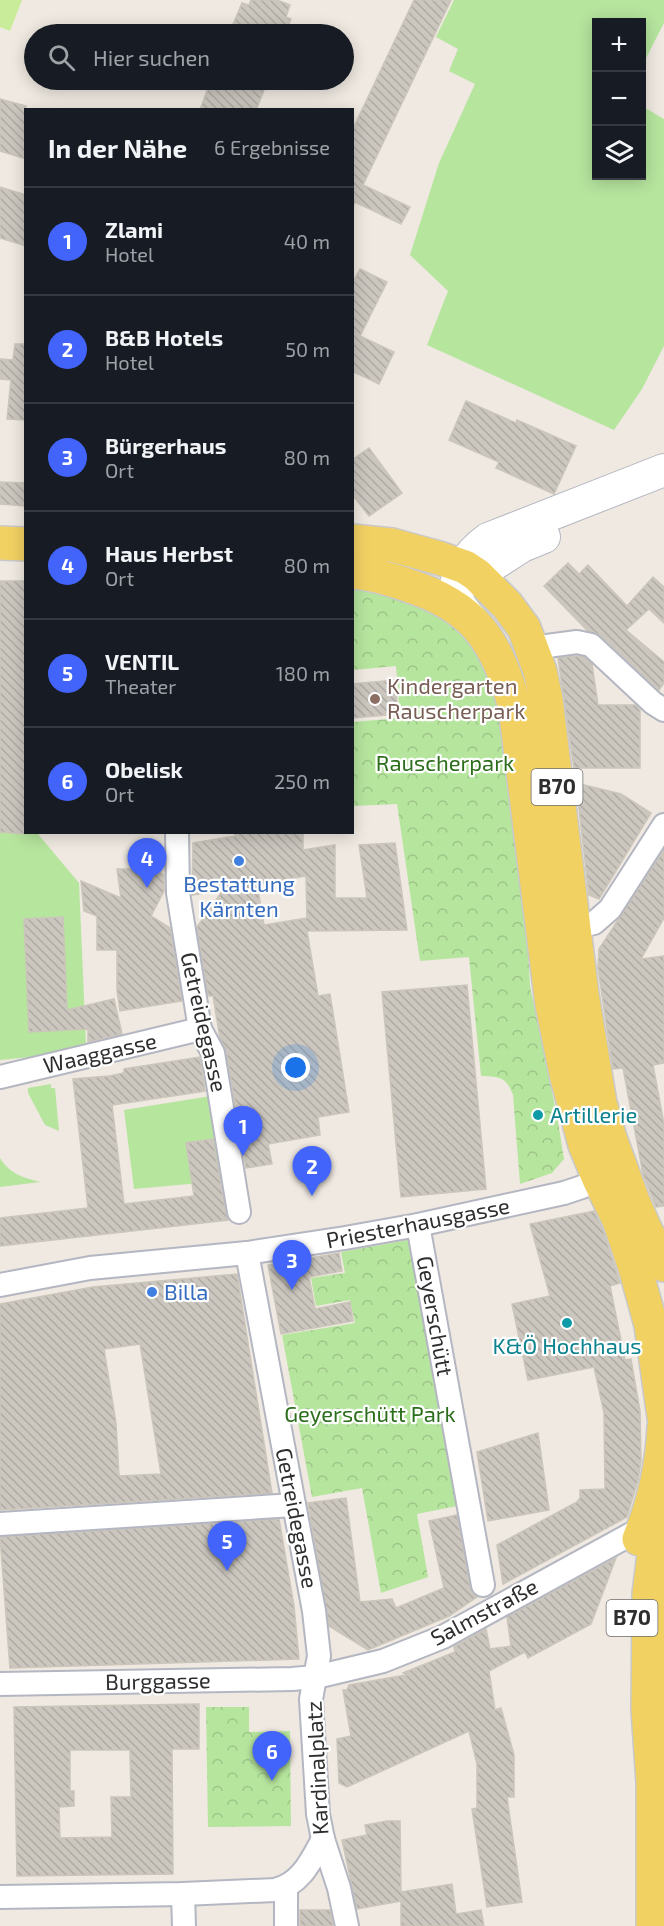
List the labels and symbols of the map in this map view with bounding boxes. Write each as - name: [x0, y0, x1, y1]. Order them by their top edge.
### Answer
- place label: Kindergarten Rauscherpark: [387, 672, 525, 723]
- marker: Kindergarten Rauscherpark: [368, 692, 382, 706]
- park label: Rauscherpark: [376, 749, 514, 775]
- road number: B70: [532, 769, 582, 805]
- pin: 4: [128, 838, 166, 888]
- marker: Bestattung Kärnten: [232, 854, 246, 868]
- place label: Bestattung Kärnten: [183, 870, 295, 921]
- street label: Getreidegasse: [176, 949, 234, 1094]
- street label: Waaggasse: [41, 1026, 159, 1078]
- your location: [281, 1053, 310, 1082]
- place label: Artillerie: [550, 1101, 637, 1127]
- pin: 1: [224, 1106, 262, 1156]
- marker: Artillerie: [531, 1108, 545, 1122]
- pin: 2: [292, 1146, 332, 1196]
- street label: Priesterhausgasse: [324, 1191, 512, 1253]
- pin: 3: [272, 1240, 312, 1290]
- street label: Geyerschütt: [413, 1254, 459, 1378]
- place label: Billa: [164, 1278, 208, 1304]
- marker: Billa: [145, 1285, 159, 1299]
- marker: K&Ö Hochhaus: [560, 1316, 574, 1330]
- place label: K&Ö Hochhaus: [493, 1332, 641, 1358]
- park label: Geyerschütt Park: [284, 1400, 456, 1426]
- street label: Getreidegasse: [272, 1445, 324, 1590]
- pin: 5: [208, 1522, 246, 1571]
- street label: Salmstraße: [426, 1572, 541, 1650]
- road number: B70: [606, 1600, 658, 1636]
- street label: Burggasse: [105, 1666, 211, 1694]
- street label: Kardinalplatz: [300, 1700, 332, 1836]
- pin: 6: [252, 1732, 292, 1781]

